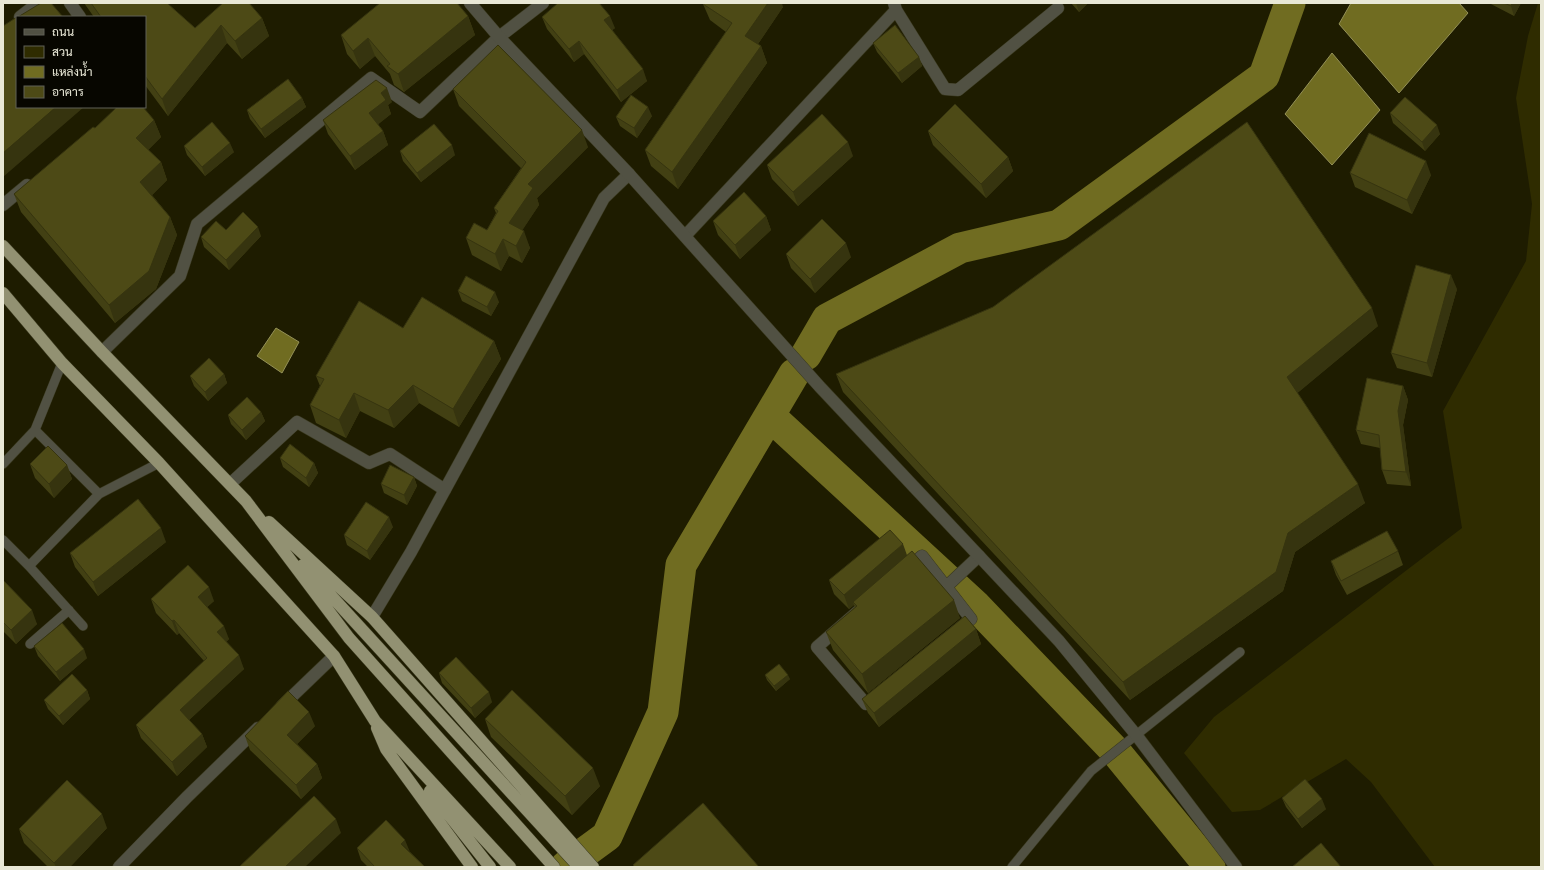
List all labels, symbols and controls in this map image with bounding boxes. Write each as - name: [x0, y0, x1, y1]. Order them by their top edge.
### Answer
- legend: [16, 16, 146, 108]
- text: ถนน: [52, 24, 75, 38]
- text: สวน: [52, 44, 73, 58]
- text: แหล่งน้ำ: [52, 61, 92, 78]
- text: อาคาร: [52, 84, 84, 98]

